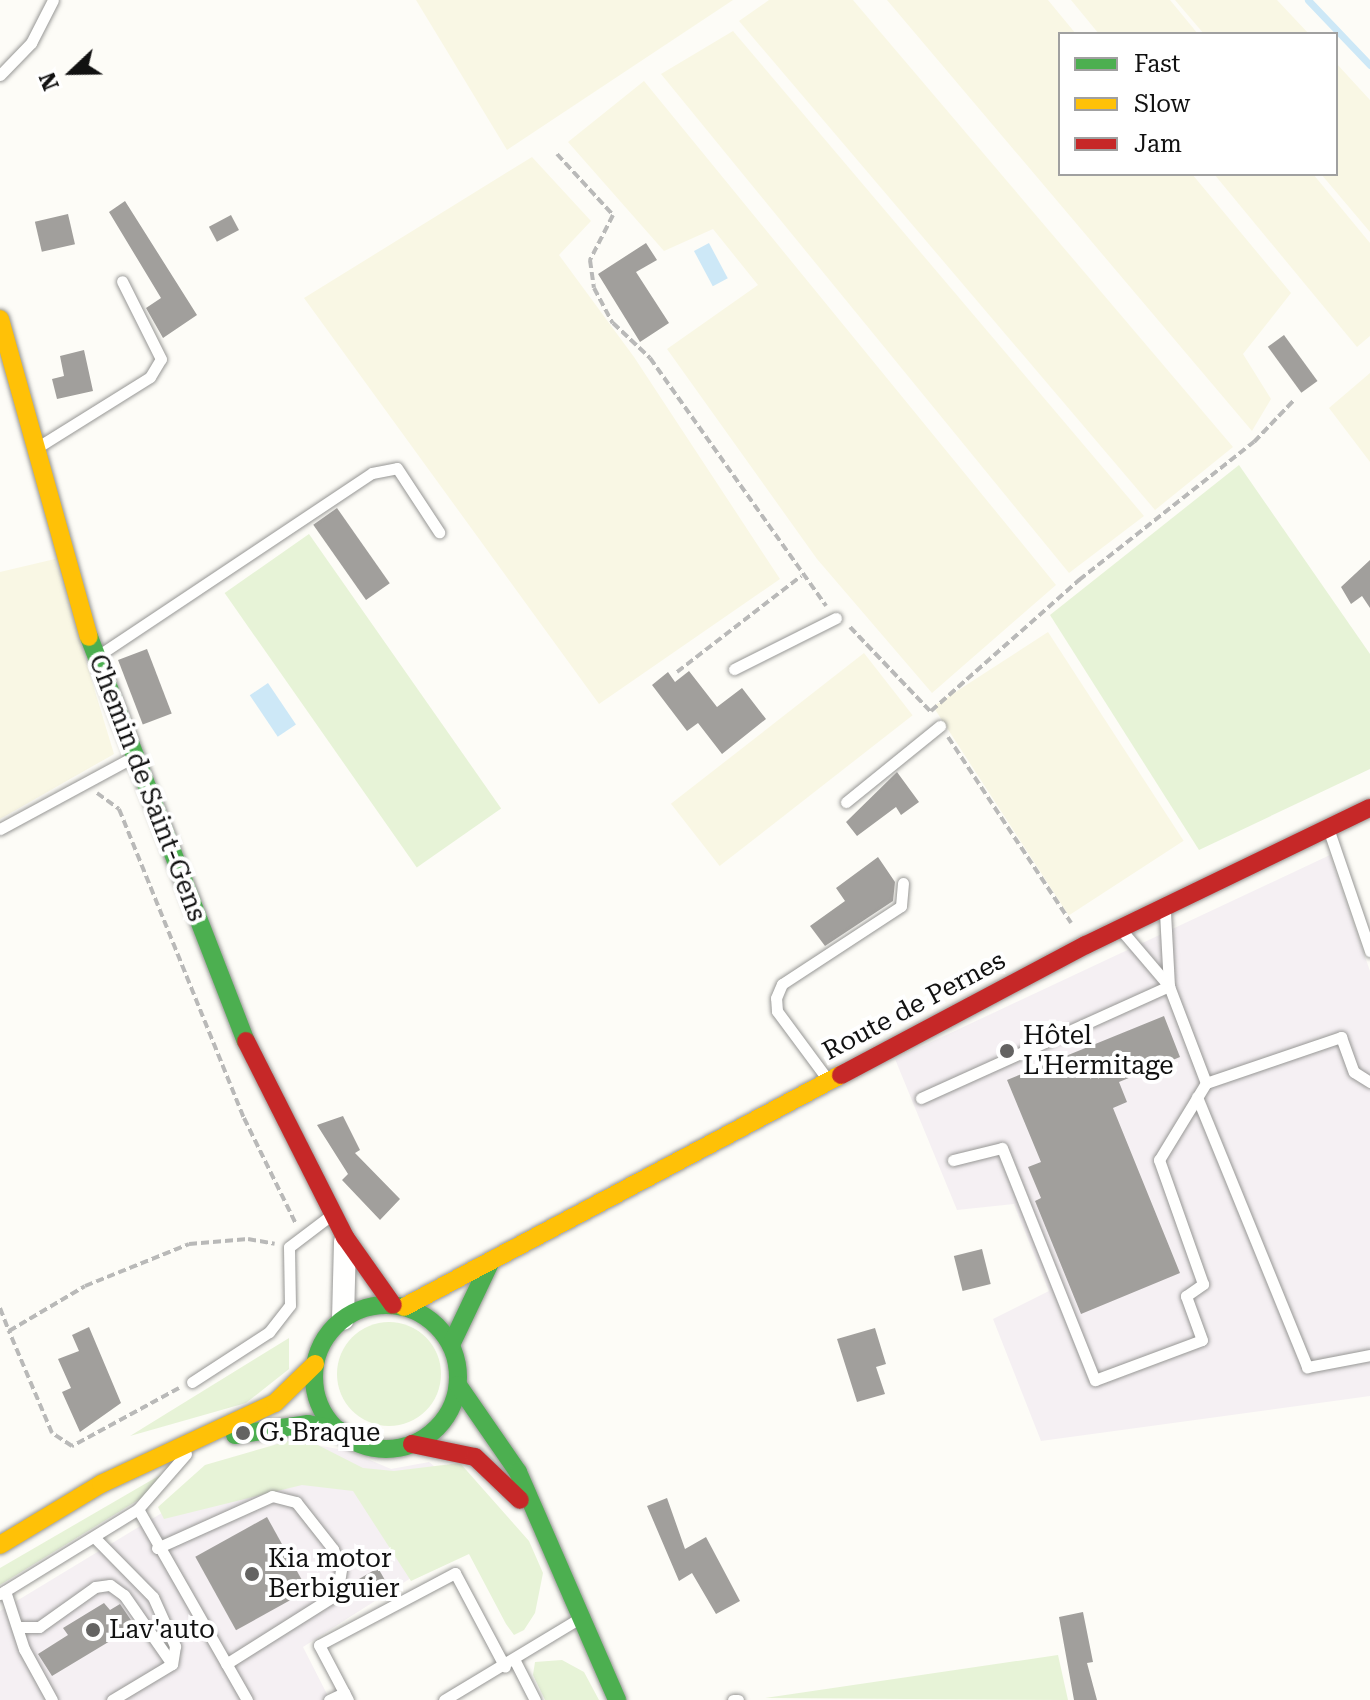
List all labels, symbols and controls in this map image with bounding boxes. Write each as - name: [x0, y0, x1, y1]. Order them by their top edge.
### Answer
- north arrow: [32, 32, 112, 112]
- legend: [1058, 32, 1338, 176]
- text: Fast: [1134, 50, 1181, 78]
- text: N: [35, 69, 64, 94]
- text: Slow: [1134, 90, 1190, 118]
- text: Jam: [1134, 130, 1182, 158]
- street label: Chemin de Saint-Gens: [82, 650, 212, 926]
- street label: Route de Pernes: [817, 945, 1011, 1067]
- place label: Hôtel L'Hermitage: [1023, 1020, 1173, 1082]
- marker: Hôtel L'Hermitage: [998, 1042, 1016, 1060]
- place label: G. Braque: [259, 1417, 380, 1449]
- marker: G. Braque: [234, 1424, 252, 1442]
- place label: Kia motor Berbiguier: [268, 1543, 400, 1604]
- marker: Kia motor Berbiguier: [243, 1565, 261, 1583]
- place label: Lav'auto: [109, 1614, 215, 1646]
- marker: Lav'auto: [84, 1621, 102, 1639]

